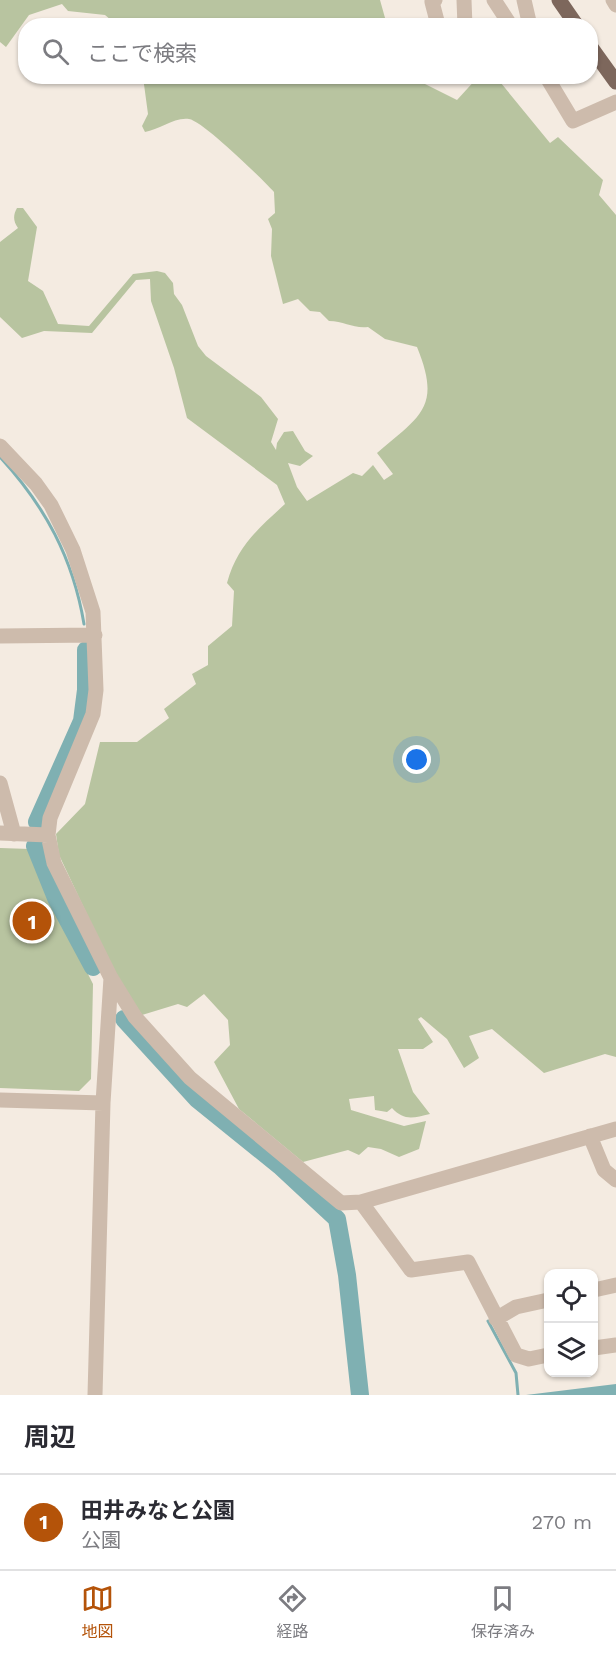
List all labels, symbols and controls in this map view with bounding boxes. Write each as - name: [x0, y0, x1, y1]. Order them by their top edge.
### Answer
- search box: [18, 18, 598, 84]
- icon: search: [39, 35, 72, 68]
- text: ここで検索: [87, 41, 197, 66]
- your location: [402, 745, 431, 774]
- pin: 1: [12, 898, 51, 944]
- map controls: [544, 1269, 598, 1377]
- button: locate: [544, 1269, 598, 1323]
- button: layers: [544, 1323, 598, 1377]
- text: 周辺: [24, 1422, 76, 1452]
- text: 田井みなと公園: [81, 1498, 235, 1523]
- text: 1: [39, 1510, 48, 1534]
- text: 270 m: [532, 1510, 592, 1534]
- text: 公園: [81, 1528, 121, 1552]
- tab: 地図: [81, 1582, 114, 1642]
- tab: 経路: [276, 1582, 309, 1642]
- tab: 保存済み: [471, 1582, 535, 1642]

